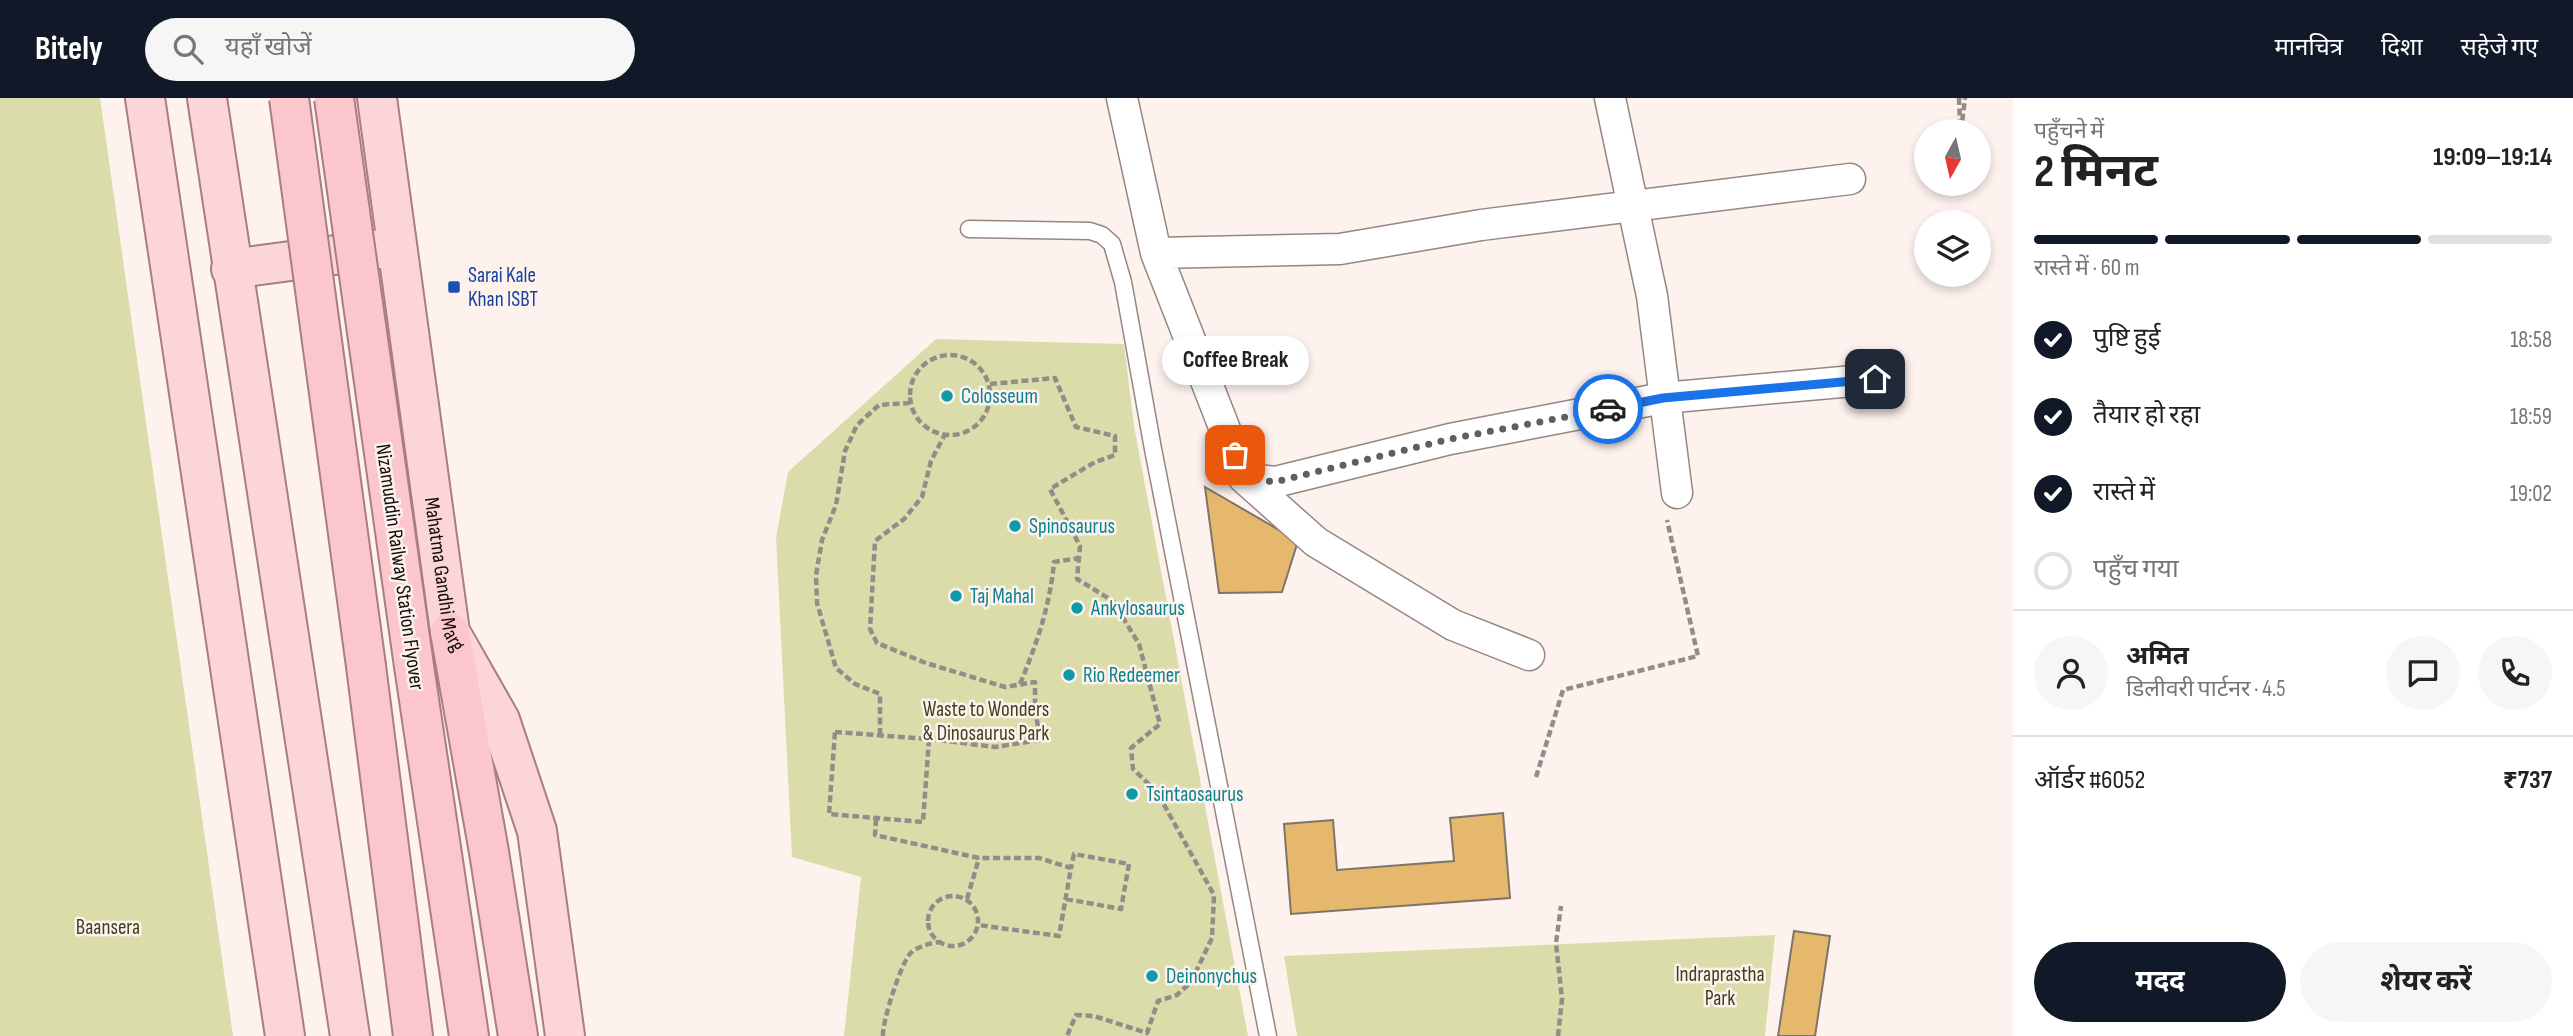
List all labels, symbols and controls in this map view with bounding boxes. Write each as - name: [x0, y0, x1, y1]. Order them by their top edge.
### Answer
- search box: [145, 18, 635, 81]
- text: Bitely: [35, 29, 103, 69]
- icon: search: [169, 30, 207, 68]
- text: यहाँ खोजें: [225, 32, 312, 63]
- text: मानचित्र: [2275, 33, 2343, 62]
- text: दिशा: [2381, 33, 2423, 62]
- text: सहेजे गए: [2461, 33, 2538, 62]
- text: पहुँचने में: [2034, 117, 2104, 145]
- north arrow: [1914, 119, 1992, 196]
- map controls: [1914, 119, 1991, 287]
- text: 19:09–19:14: [2433, 142, 2552, 173]
- text: 2 मिनट: [2034, 145, 2158, 200]
- button: layers: [1914, 210, 1991, 287]
- text: रास्ते में · 60 m: [2034, 254, 2139, 282]
- place label: Sarai Kale Khan ISBT: [468, 263, 538, 312]
- marker: Sarai Kale Khan ISBT: [446, 279, 462, 295]
- icon: check: [2034, 321, 2072, 359]
- text: पुष्टि हुई: [2093, 323, 2160, 354]
- text: 18:58: [2510, 326, 2552, 354]
- callout: Coffee Break: [1162, 336, 1308, 385]
- text: Coffee Break: [1183, 346, 1288, 374]
- pin: [1845, 349, 1905, 409]
- icon: home: [1856, 360, 1894, 398]
- courier: [1573, 374, 1643, 444]
- place label: Colosseum: [961, 384, 1038, 409]
- marker: Colosseum: [939, 388, 955, 404]
- icon: car: [1589, 390, 1627, 428]
- icon: check: [2034, 398, 2072, 436]
- text: तैयार हो रहा: [2093, 400, 2200, 431]
- text: 18:59: [2510, 403, 2552, 431]
- pin: [1205, 425, 1265, 485]
- icon: bag: [1216, 436, 1254, 474]
- street label: Nizamuddin Railway Station Flyover: [370, 442, 430, 692]
- icon: check: [2034, 475, 2072, 513]
- text: रास्ते में: [2093, 477, 2155, 508]
- text: 19:02: [2510, 480, 2552, 508]
- street label: Mahatma Gandhi Marg: [419, 496, 471, 656]
- place label: Spinosaurus: [1029, 514, 1115, 539]
- marker: Spinosaurus: [1007, 518, 1023, 534]
- text: पहुँच गया: [2093, 554, 2179, 585]
- place label: Taj Mahal: [970, 584, 1034, 609]
- marker: Taj Mahal: [948, 588, 964, 604]
- place label: Ankylosaurus: [1090, 596, 1185, 621]
- marker: Ankylosaurus: [1069, 600, 1085, 616]
- button: person: [2034, 636, 2108, 710]
- button: chat: [2386, 636, 2460, 710]
- button: phone: [2478, 636, 2552, 710]
- text: अमित: [2126, 641, 2189, 672]
- place label: Rio Redeemer: [1083, 663, 1180, 688]
- marker: Rio Redeemer: [1061, 667, 1077, 683]
- text: डिलीवरी पार्टनर · 4.5: [2126, 675, 2285, 703]
- park label: Waste to Wonders & Dinosaurus Park: [923, 697, 1049, 746]
- text: ऑर्डर #6052: [2034, 765, 2145, 796]
- text: ₹737: [2503, 765, 2552, 796]
- place label: Tsintaosaurus: [1146, 782, 1244, 807]
- marker: Tsintaosaurus: [1124, 786, 1140, 802]
- park label: Baansera: [76, 915, 140, 940]
- button: मदद: [2034, 942, 2286, 1022]
- button: शेयर करें: [2300, 942, 2552, 1022]
- park label: Indraprastha Park: [1675, 962, 1765, 1011]
- place label: Deinonychus: [1166, 964, 1257, 989]
- marker: Deinonychus: [1144, 968, 1160, 984]

